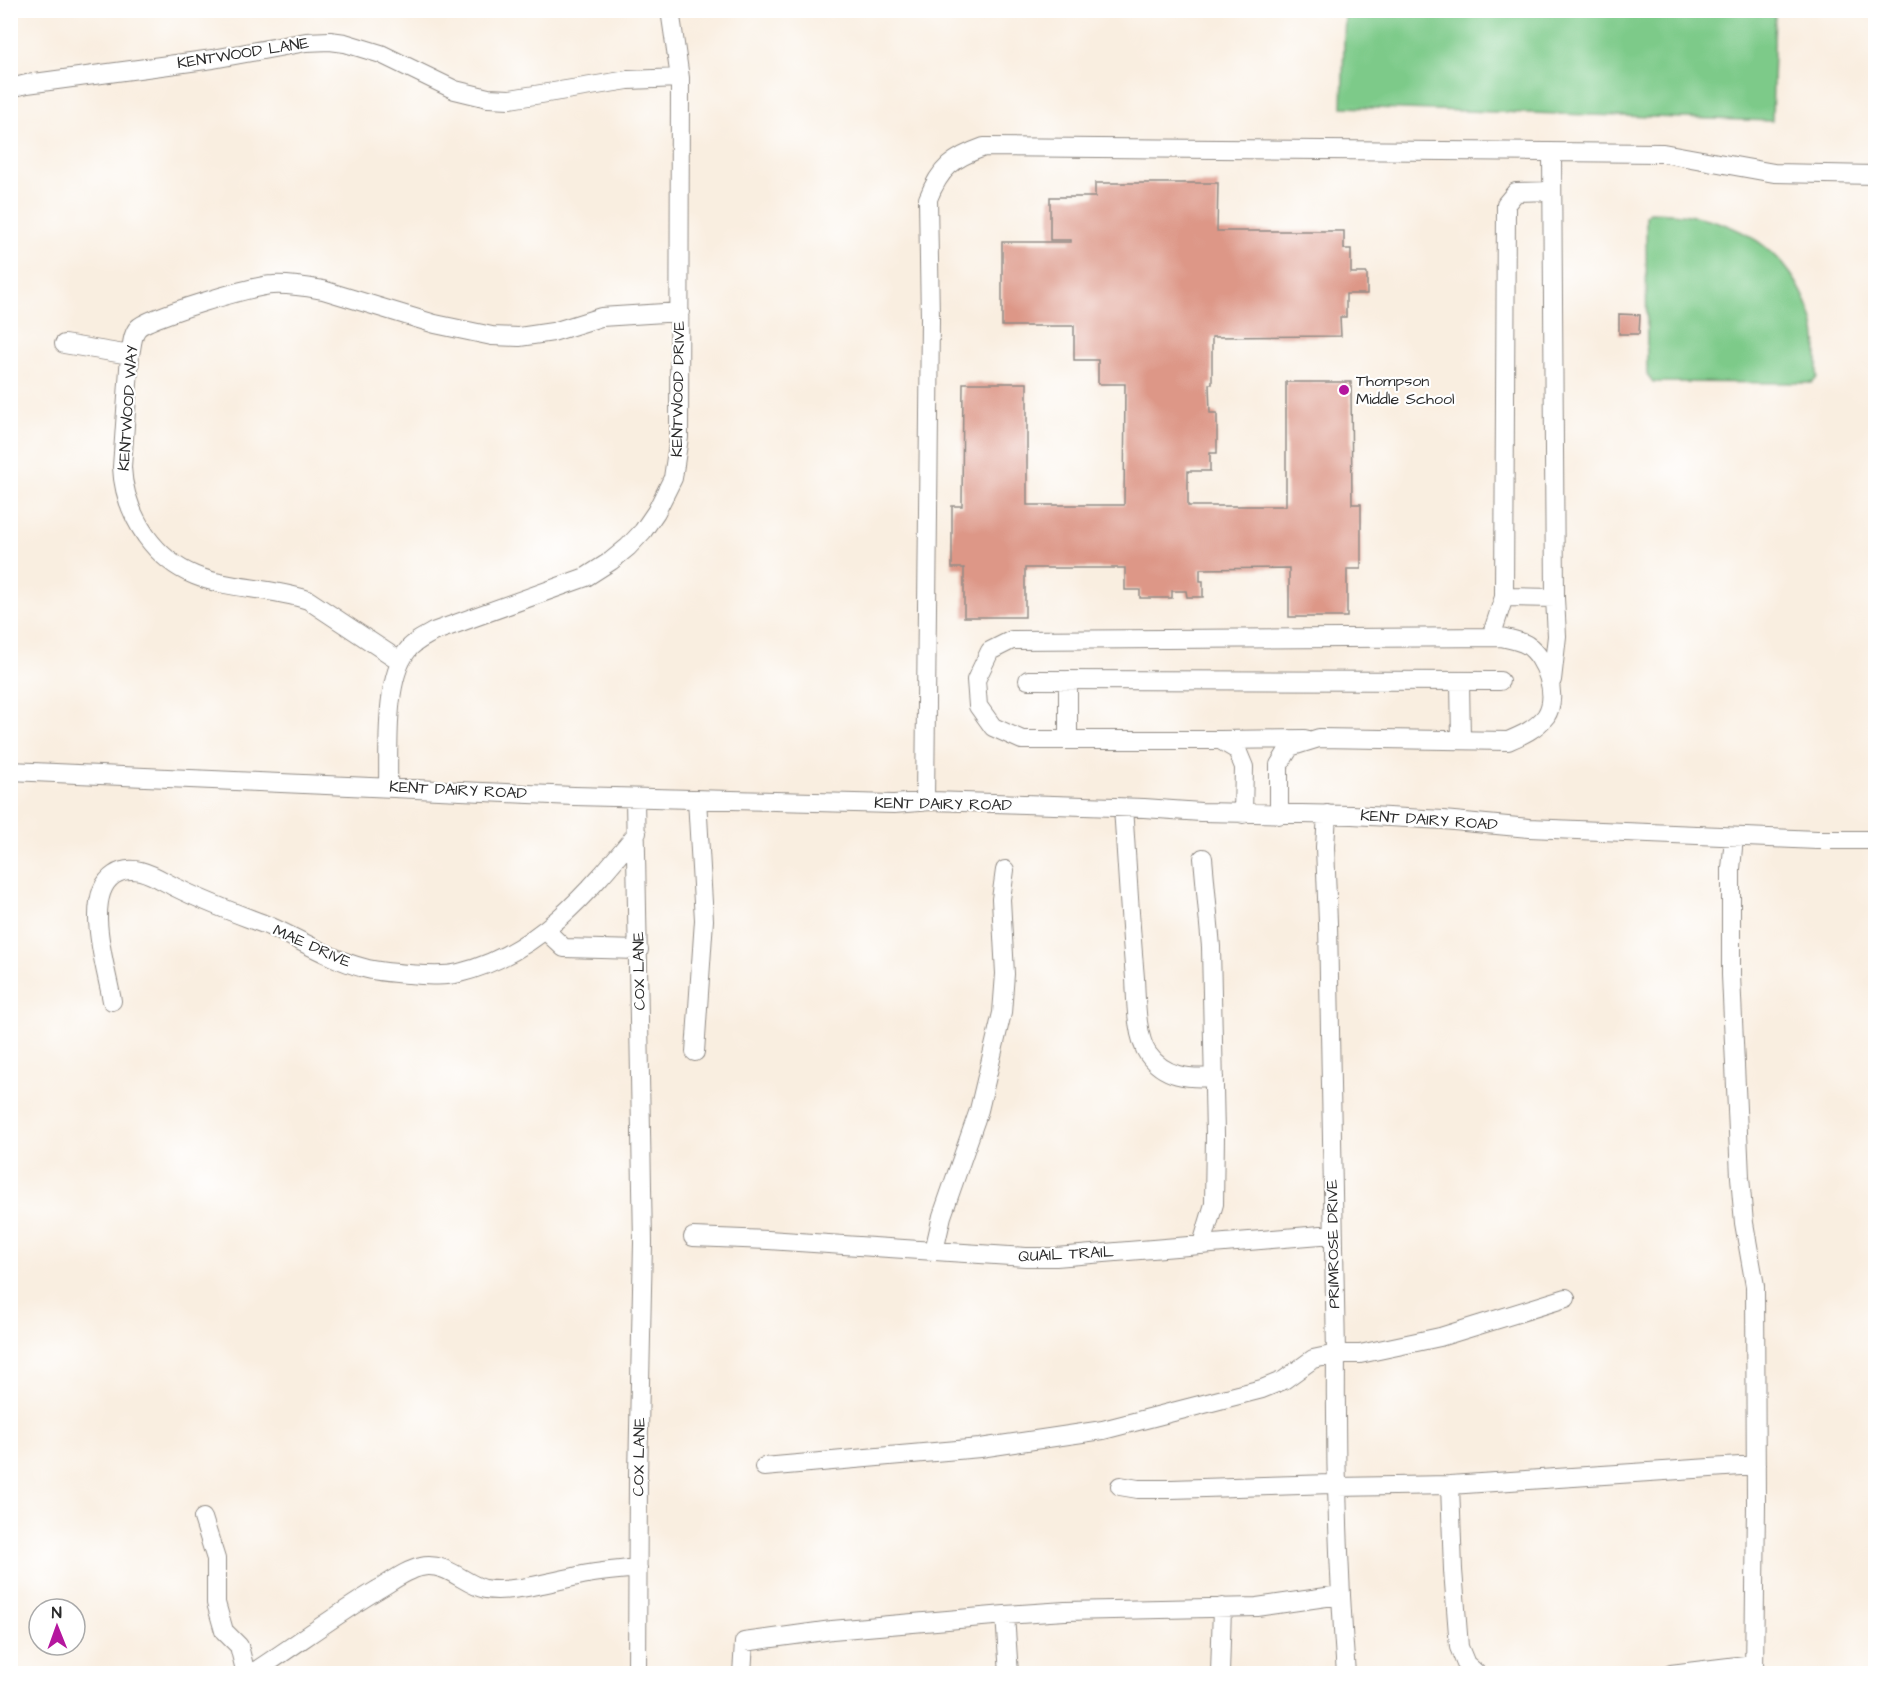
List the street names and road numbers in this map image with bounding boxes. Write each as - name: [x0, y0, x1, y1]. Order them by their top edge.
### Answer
- street label: KENTWOOD LANE: [175, 32, 311, 74]
- street label: KENTWOOD DRIVE: [666, 320, 690, 457]
- street label: KENTWOOD WAY: [113, 344, 143, 472]
- street label: KENT DAIRY ROAD: [389, 775, 527, 805]
- street label: KENT DAIRY ROAD: [874, 792, 1012, 816]
- street label: KENT DAIRY ROAD: [1360, 804, 1498, 836]
- street label: MAE DRIVE: [270, 919, 355, 973]
- street label: COX LANE: [627, 931, 651, 1011]
- street label: PRIMROSE DRIVE: [1321, 1179, 1345, 1309]
- street label: QUAIL TRAIL: [1018, 1241, 1114, 1267]
- street label: COX LANE: [627, 1417, 651, 1497]

